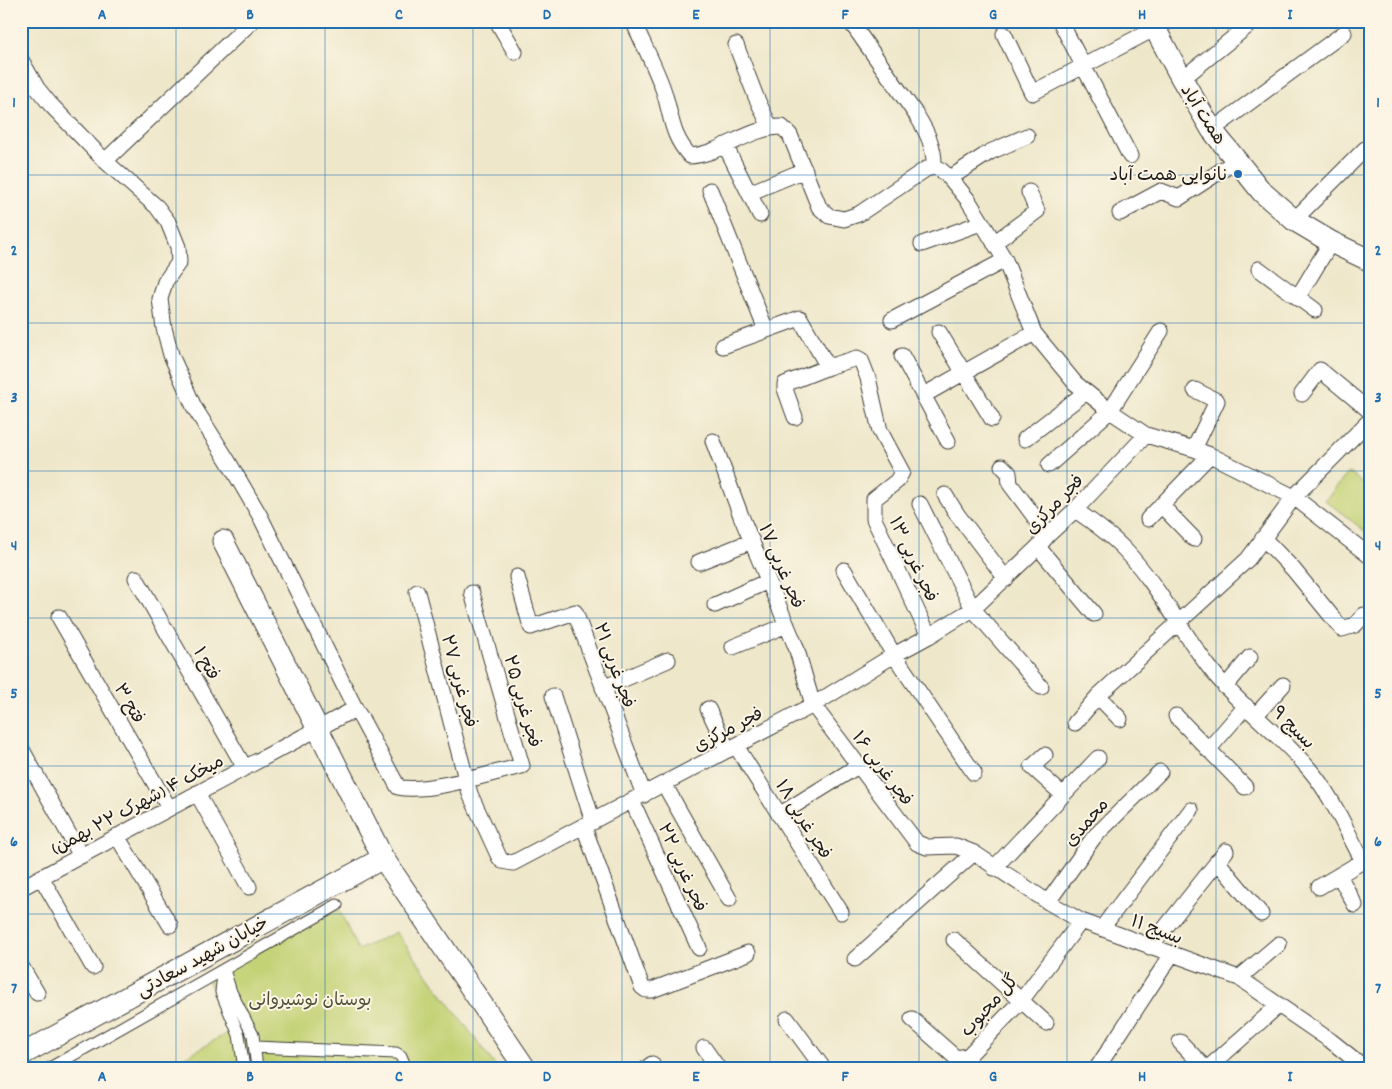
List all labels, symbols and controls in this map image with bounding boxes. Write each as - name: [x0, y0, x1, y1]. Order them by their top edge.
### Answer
- text: A: [98, 4, 107, 27]
- text: B: [246, 4, 254, 27]
- text: C: [395, 4, 403, 27]
- text: D: [543, 4, 552, 27]
- text: E: [692, 4, 700, 27]
- text: F: [841, 4, 849, 27]
- text: G: [989, 4, 997, 27]
- text: H: [1138, 4, 1146, 27]
- text: I: [1288, 4, 1294, 27]
- street label: همت آباد: [1173, 80, 1231, 150]
- text: 1: [12, 92, 16, 115]
- text: 1: [1376, 92, 1380, 115]
- place label: نانوایی همت آباد: [1110, 164, 1228, 189]
- marker: نانوایی همت آباد: [1232, 168, 1244, 180]
- text: 2: [11, 240, 18, 263]
- text: 2: [1375, 240, 1382, 263]
- text: 3: [10, 387, 18, 410]
- text: 3: [1374, 387, 1382, 410]
- street label: فجر مرکزی: [1021, 470, 1091, 542]
- street label: فجر غربی ۱۳: [881, 513, 942, 607]
- street label: فجر غربی ۱۷: [751, 521, 809, 613]
- text: 4: [11, 535, 17, 558]
- text: 4: [1375, 535, 1381, 558]
- street label: فجر غربی ۲۱: [586, 620, 640, 712]
- street label: فجر غربی ۲۷: [433, 632, 482, 731]
- street label: فتح ۱: [185, 643, 224, 686]
- street label: فجر غربی ۲۵: [495, 653, 546, 751]
- street label: فتح ۳: [106, 679, 149, 729]
- text: 5: [10, 683, 18, 706]
- text: 5: [1374, 683, 1382, 706]
- street label: فجر مرکزی: [690, 702, 768, 760]
- street label: بسیج ۹: [1265, 702, 1319, 756]
- street label: فجر غربی ۱۶: [845, 727, 917, 812]
- street label: (شهرک ۲۲ بهمن) میخک ۴: [47, 750, 229, 862]
- street label: فجر غربی ۱۸: [768, 776, 836, 865]
- street label: محمدی: [1060, 794, 1116, 853]
- street label: فجر غربی ۲۲: [650, 820, 711, 916]
- text: 6: [10, 831, 18, 854]
- text: 6: [1374, 831, 1382, 854]
- street label: بسیج ۱۱: [1126, 910, 1186, 953]
- street label: خیابان شهید سعادتی: [133, 912, 274, 1005]
- street label: گل محبوب: [956, 970, 1026, 1043]
- text: 7: [11, 978, 17, 1001]
- text: 7: [1375, 978, 1381, 1001]
- park label: بوستان نوشیروانی: [248, 989, 372, 1014]
- text: A: [98, 1066, 107, 1089]
- text: B: [246, 1066, 254, 1089]
- text: C: [395, 1066, 403, 1089]
- text: D: [543, 1066, 552, 1089]
- text: E: [692, 1066, 700, 1089]
- text: F: [841, 1066, 849, 1089]
- text: G: [989, 1066, 997, 1089]
- text: H: [1138, 1066, 1146, 1089]
- text: I: [1288, 1066, 1294, 1089]

